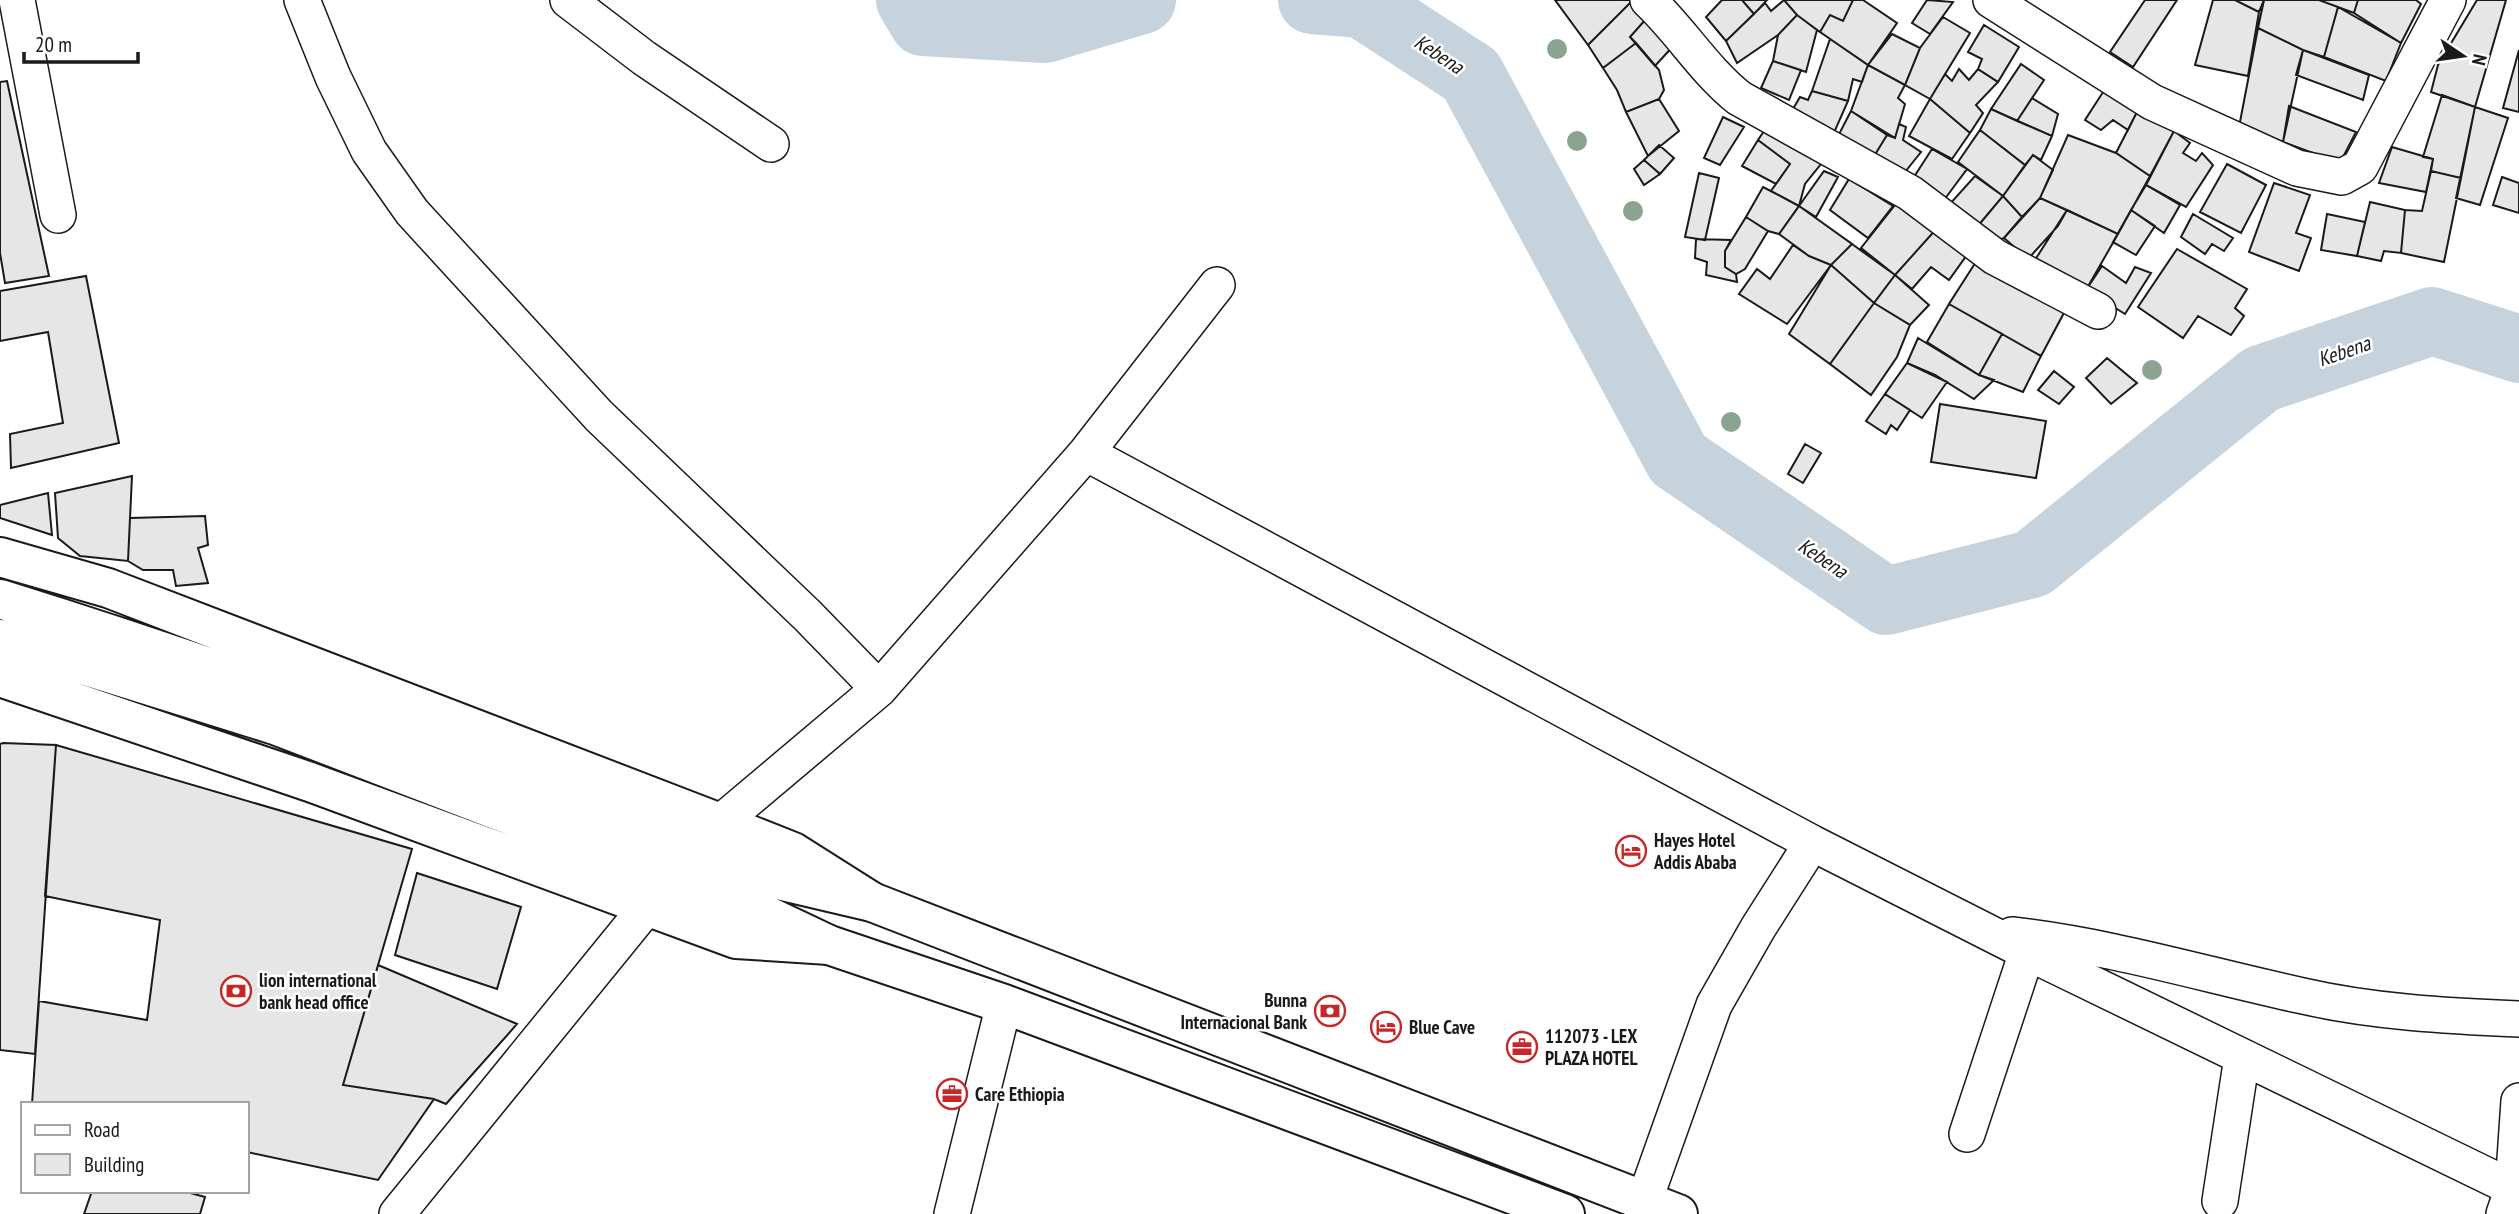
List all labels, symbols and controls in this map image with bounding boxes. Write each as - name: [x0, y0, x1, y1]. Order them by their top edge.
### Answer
- scale bar: [24, 21, 138, 65]
- north arrow: [2428, 21, 2498, 91]
- water label: Kebena: [1409, 28, 1470, 81]
- text: 20 m: [35, 31, 72, 58]
- text: N: [2467, 52, 2492, 68]
- water label: Kebena: [2314, 329, 2375, 372]
- water label: Kebena: [1793, 532, 1854, 585]
- place label: Hayes Hotel Addis Ababa: [1653, 828, 1737, 874]
- hotel icon: Hayes Hotel Addis Ababa: [1614, 834, 1648, 868]
- place label: lion international bank head office: [259, 968, 377, 1014]
- bank icon: lion international bank head office: [219, 974, 253, 1008]
- place label: Bunna Internacional Bank: [1181, 988, 1307, 1034]
- bank icon: Bunna Internacional Bank: [1313, 994, 1347, 1028]
- hotel icon: Blue Cave: [1369, 1010, 1403, 1044]
- place label: Blue Cave: [1409, 1015, 1475, 1039]
- place label: 112073 - LEX PLAZA HOTEL: [1545, 1024, 1638, 1070]
- office icon: 112073 - LEX PLAZA HOTEL: [1505, 1030, 1539, 1064]
- office icon: Care Ethiopia: [935, 1077, 969, 1111]
- place label: Care Ethiopia: [975, 1082, 1065, 1106]
- legend: [21, 1102, 248, 1193]
- text: Road: [84, 1116, 120, 1143]
- text: Building: [84, 1151, 144, 1178]

